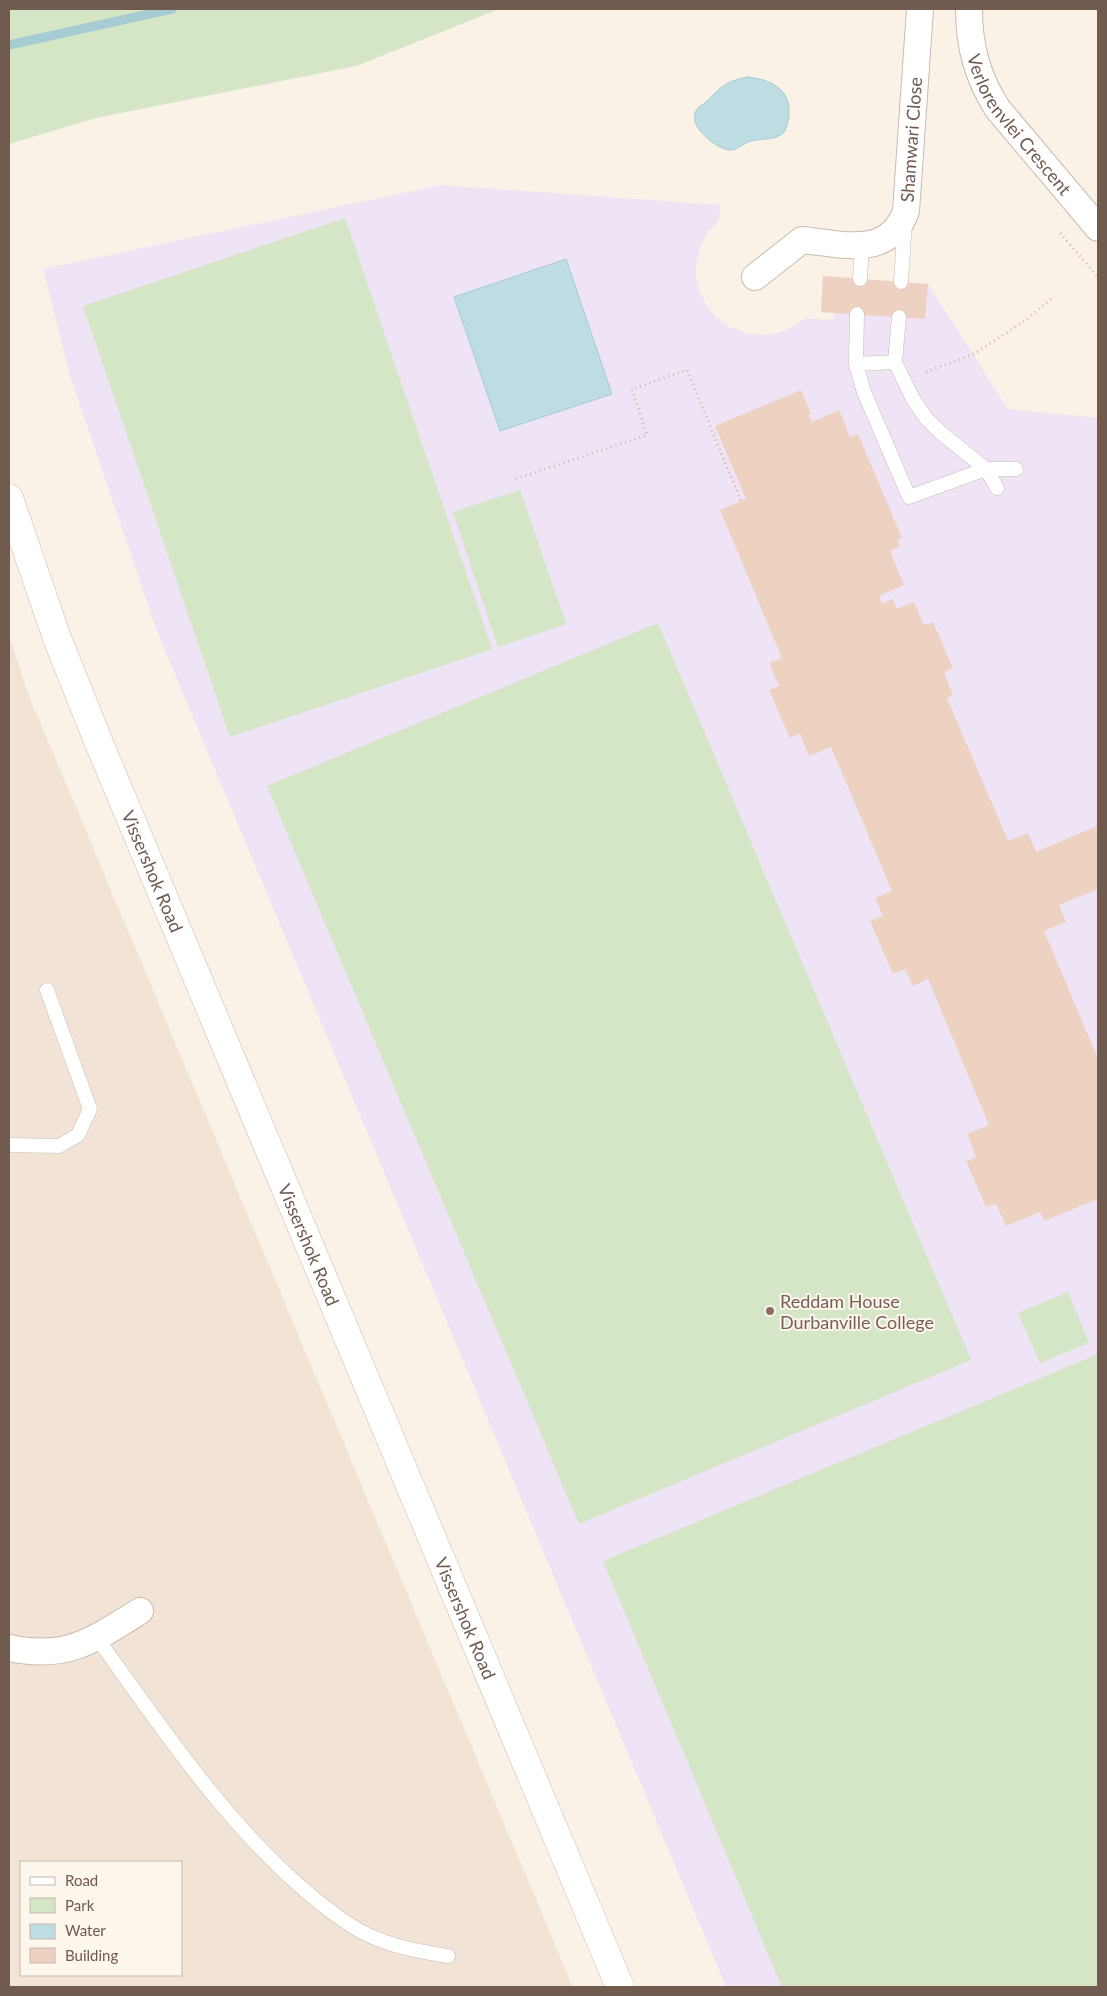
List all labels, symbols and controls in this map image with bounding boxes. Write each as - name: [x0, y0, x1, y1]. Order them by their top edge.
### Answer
- street label: Verlorenvlei Crescent: [963, 51, 1077, 200]
- street label: Shamwari Close: [896, 76, 926, 203]
- street label: Vissershok Road: [117, 807, 188, 935]
- street label: Vissershok Road: [274, 1181, 344, 1309]
- place label: Reddam House Durbanville College: [780, 1290, 934, 1333]
- marker: Reddam House Durbanville College: [764, 1305, 776, 1317]
- street label: Vissershok Road: [430, 1554, 501, 1682]
- legend: [20, 1861, 182, 1976]
- text: Road: [65, 1871, 98, 1889]
- text: Park: [65, 1896, 95, 1914]
- text: Water: [65, 1921, 106, 1939]
- text: Building: [65, 1946, 118, 1964]

